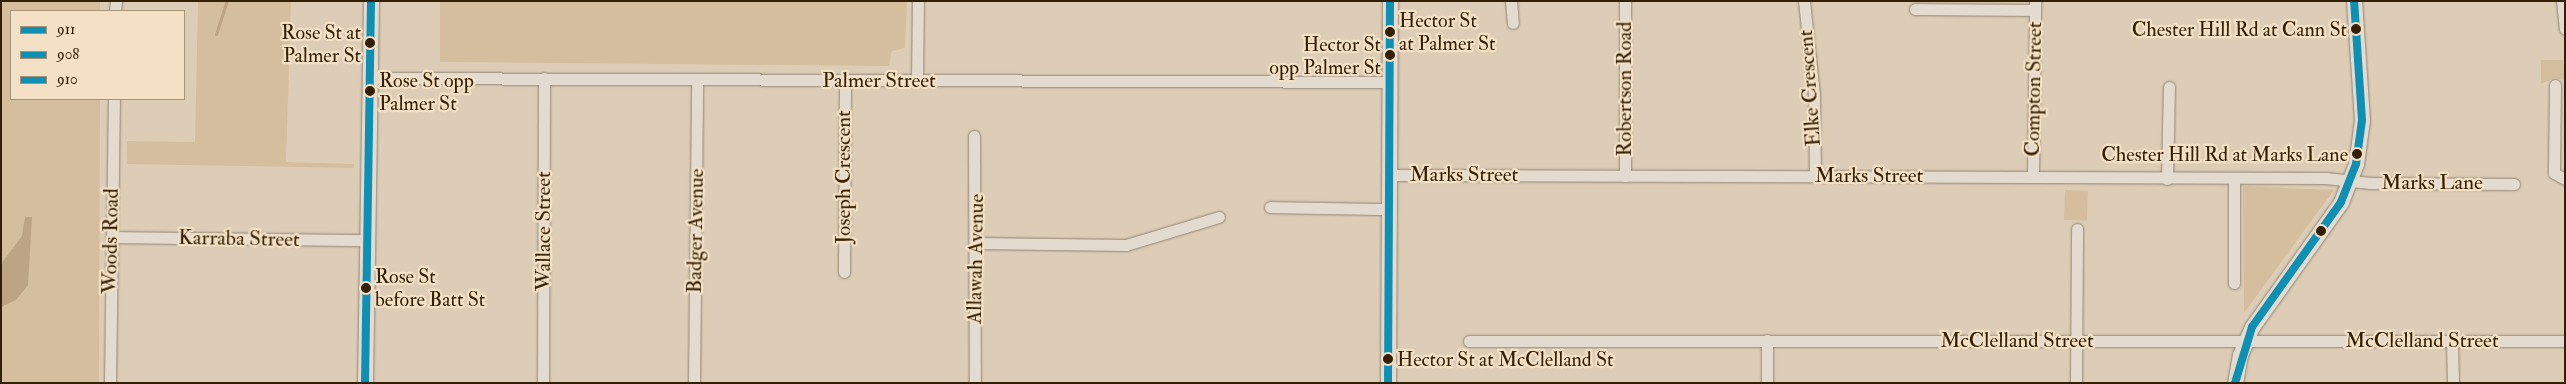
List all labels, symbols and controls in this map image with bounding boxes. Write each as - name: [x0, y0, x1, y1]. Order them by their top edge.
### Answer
- place label: Hector St at Palmer St: [1399, 9, 1496, 56]
- legend: [10, 10, 185, 100]
- place label: Chester Hill Rd at Cann St: [2132, 17, 2347, 41]
- text: 911: [57, 20, 75, 39]
- place label: Rose St at Palmer St: [281, 20, 361, 67]
- street label: Robertson Road: [1612, 21, 1638, 157]
- street label: Compton Street: [2020, 21, 2048, 157]
- marker: Chester Hill Rd at Cann St: [2351, 24, 2361, 34]
- marker: Hector St at Palmer St: [1385, 27, 1395, 37]
- street label: Elke Crescent: [1793, 29, 1827, 147]
- place label: Hector St opp Palmer St: [1269, 32, 1381, 79]
- marker: Rose St at Palmer St: [365, 38, 375, 48]
- text: 908: [57, 45, 79, 64]
- marker: Hector St opp Palmer St: [1385, 50, 1395, 60]
- place label: Rose St opp Palmer St: [379, 68, 474, 115]
- street label: Palmer Street: [822, 68, 936, 94]
- text: 910: [57, 70, 78, 89]
- marker: Rose St opp Palmer St: [365, 86, 375, 96]
- street label: Joseph Crescent: [831, 110, 857, 244]
- place label: Chester Hill Rd at Marks Lane: [2101, 142, 2348, 166]
- marker: Chester Hill Rd at Marks Lane: [2352, 149, 2362, 159]
- street label: Marks Street: [1410, 162, 1518, 188]
- street label: Marks Street: [1815, 163, 1923, 189]
- street label: Badger Avenue: [682, 168, 710, 294]
- street label: Marks Lane: [2381, 170, 2483, 196]
- street label: Wallace Street: [531, 171, 557, 291]
- street label: Woods Road: [97, 188, 125, 294]
- street label: Allawah Avenue: [962, 194, 990, 324]
- street label: Karraba Street: [178, 225, 300, 253]
- unlabelled marker: [2316, 226, 2326, 236]
- place label: Rose St before Batt St: [375, 264, 485, 311]
- marker: Rose St before Batt St: [361, 283, 371, 293]
- street label: McClelland Street: [1940, 328, 2094, 354]
- street label: McClelland Street: [2345, 328, 2499, 354]
- place label: Hector St at McClelland St: [1397, 347, 1614, 371]
- marker: Hector St at McClelland St: [1383, 354, 1393, 364]

